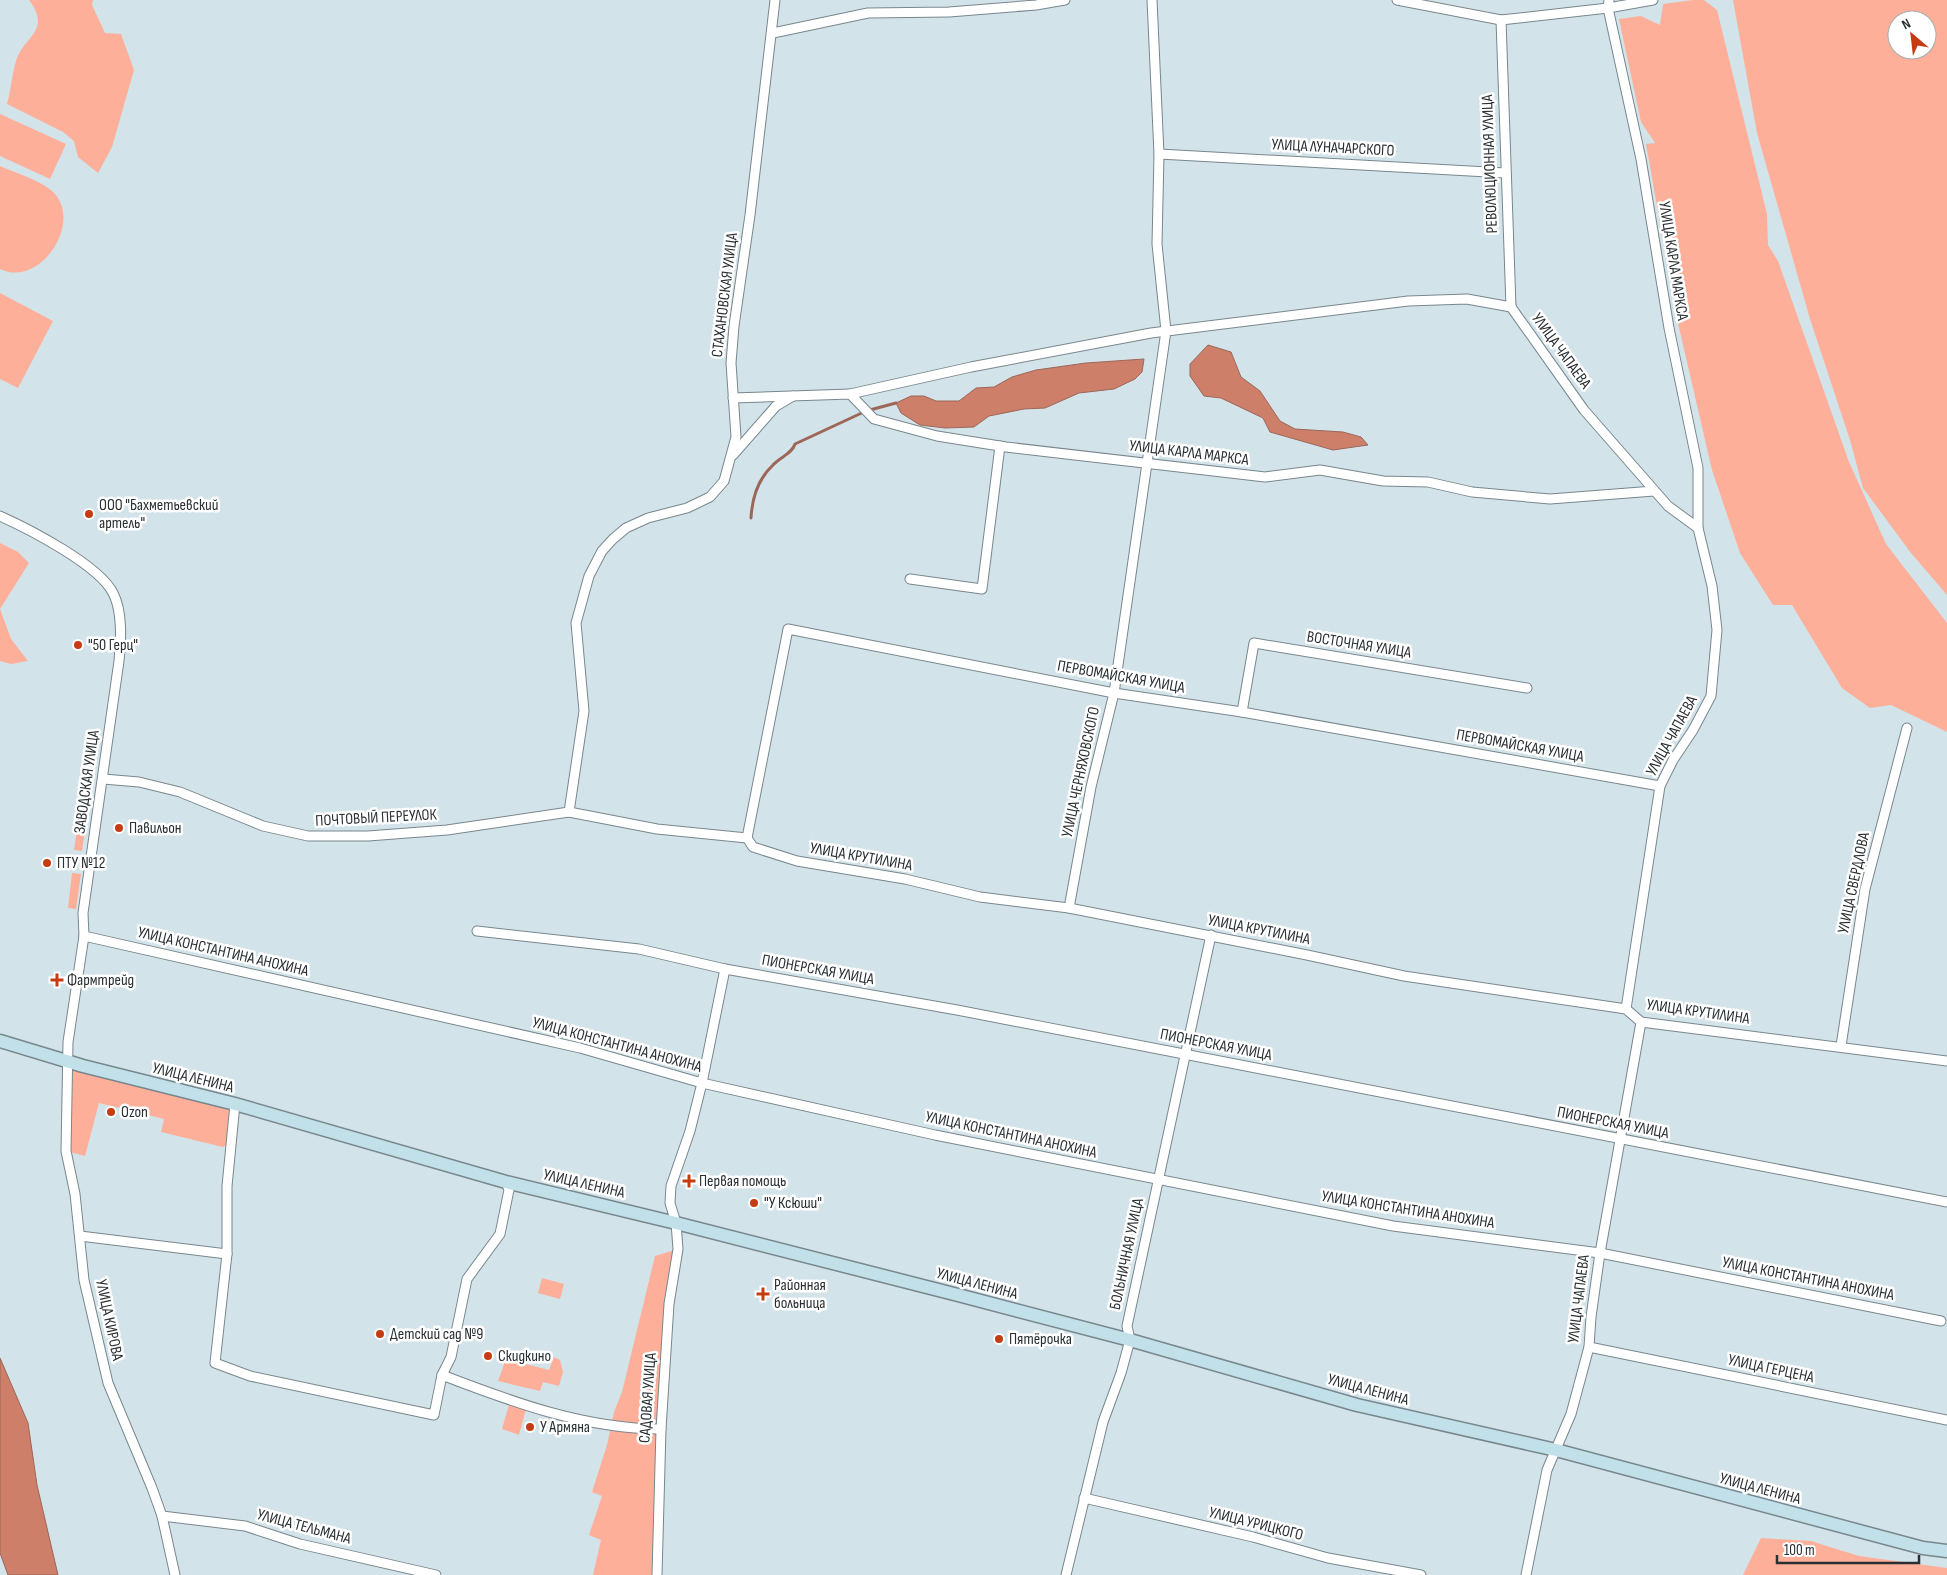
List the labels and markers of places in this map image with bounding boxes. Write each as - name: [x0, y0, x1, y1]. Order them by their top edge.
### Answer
- place label: ООО "Бахметьевский артель": [99, 496, 218, 533]
- marker: ООО "Бахметьевский артель": [83, 508, 95, 520]
- place label: "50 Герц": [88, 636, 138, 655]
- marker: "50 Герц": [72, 639, 84, 651]
- place label: Павильон: [129, 819, 182, 838]
- marker: Павильон: [113, 822, 125, 834]
- place label: ПТУ №12: [57, 854, 105, 873]
- marker: ПТУ №12: [41, 857, 53, 869]
- place label: Фармтрейд: [67, 971, 134, 990]
- marker: Фармтрейд: [51, 974, 63, 986]
- place label: Ozon: [121, 1103, 148, 1122]
- marker: Ozon: [105, 1106, 117, 1118]
- place label: Первая помощь: [699, 1172, 786, 1191]
- marker: Первая помощь: [683, 1175, 695, 1187]
- place label: "У Ксюши": [764, 1194, 822, 1213]
- marker: "У Ксюши": [748, 1197, 760, 1209]
- place label: Районная больница: [774, 1276, 826, 1313]
- marker: Районная больница: [756, 1287, 770, 1301]
- place label: Детский сад №9: [390, 1325, 483, 1344]
- marker: Детский сад №9: [374, 1328, 386, 1340]
- place label: Пятёрочка: [1009, 1330, 1072, 1349]
- marker: Пятёрочка: [993, 1333, 1005, 1345]
- place label: Скидкино: [498, 1347, 551, 1366]
- marker: Скидкино: [482, 1350, 494, 1362]
- place label: У Армяна: [540, 1418, 590, 1437]
- marker: У Армяна: [524, 1421, 536, 1433]

